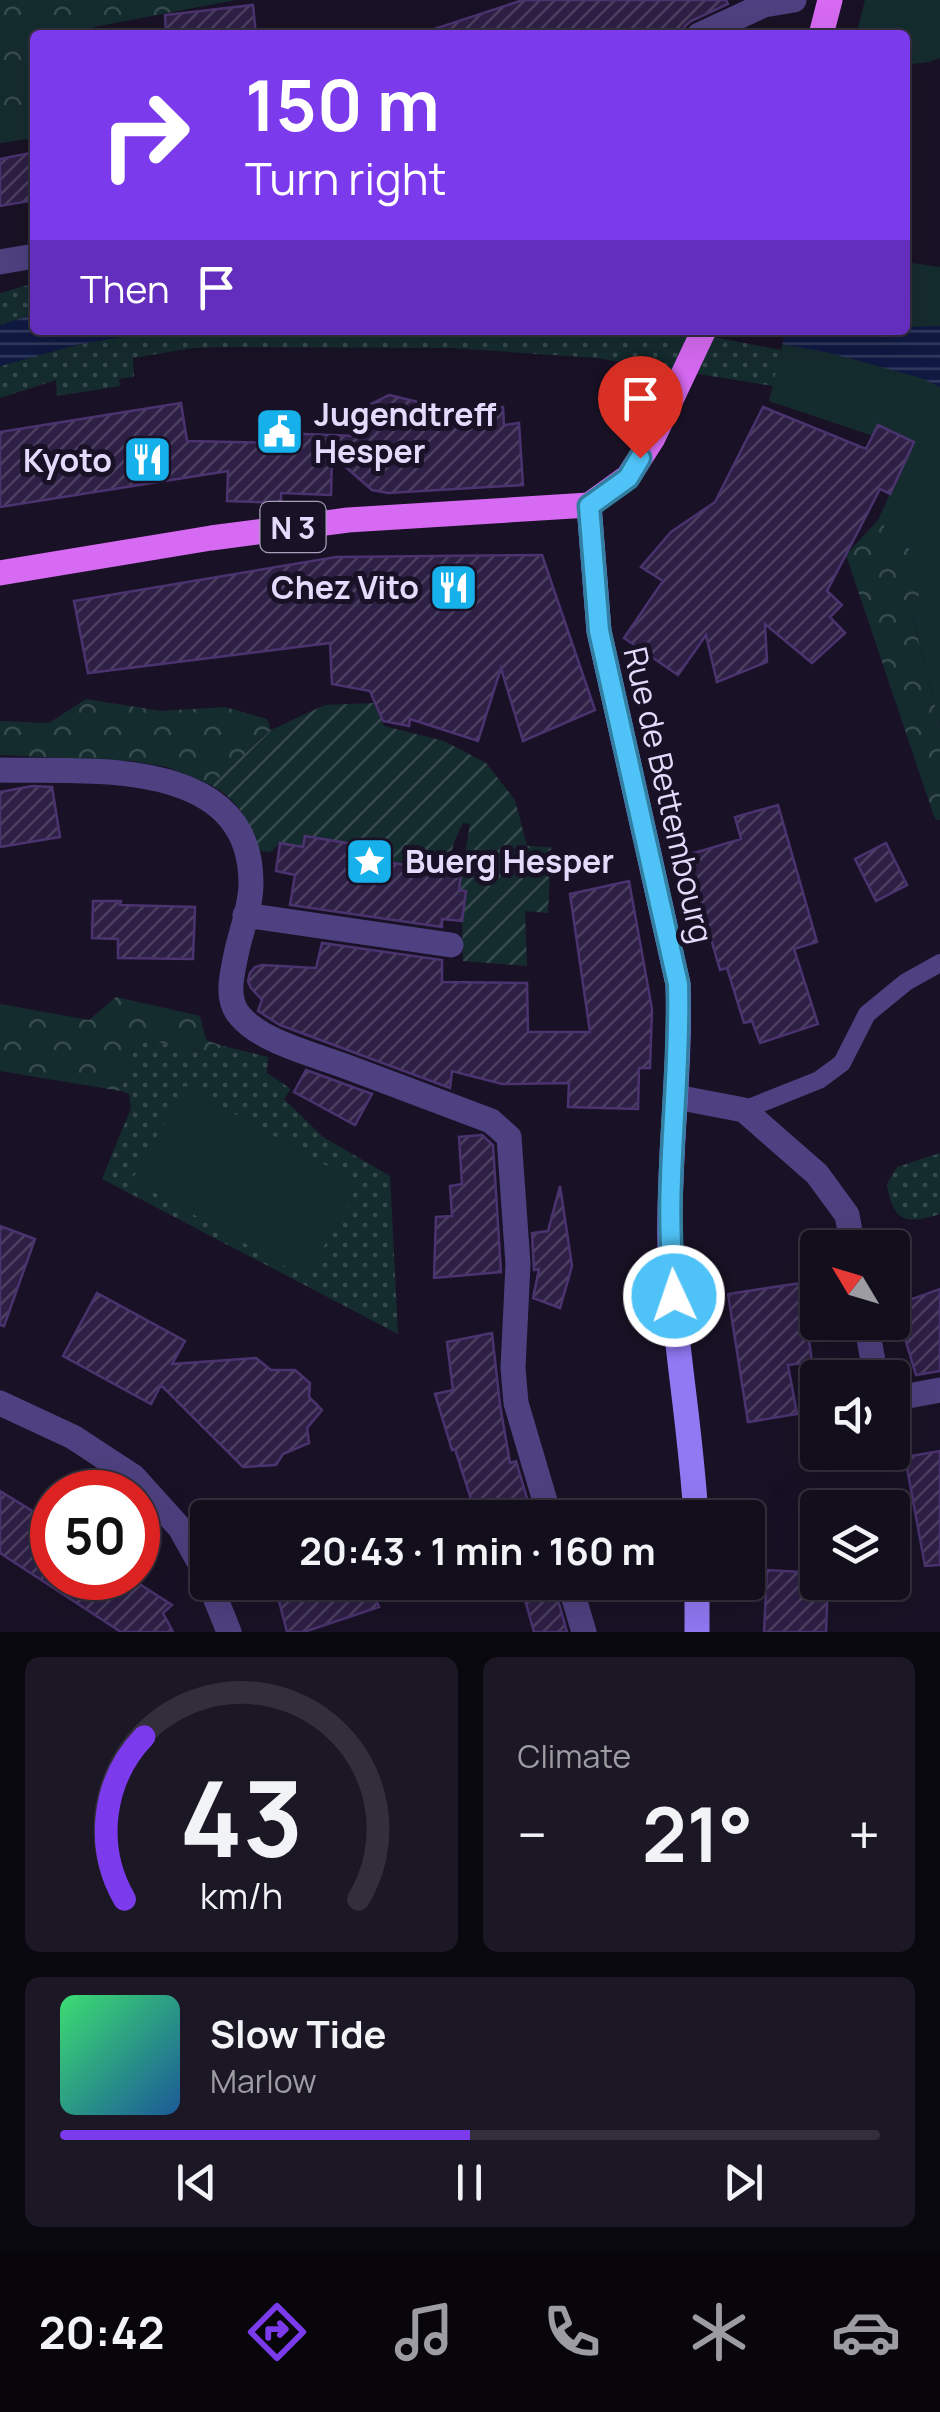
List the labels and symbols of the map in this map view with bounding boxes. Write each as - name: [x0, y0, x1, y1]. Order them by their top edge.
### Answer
- pin: [598, 356, 683, 459]
- place label: Jugendtreff Hesper: [314, 392, 497, 473]
- public building icon: Jugendtreff Hesper: [253, 406, 305, 458]
- restaurant icon: Kyoto: [121, 434, 173, 486]
- place label: Kyoto: [23, 438, 112, 482]
- road number: N 3: [260, 502, 326, 552]
- restaurant icon: Chez Vito: [428, 561, 480, 613]
- place label: Chez Vito: [271, 565, 419, 609]
- street label: Rue de Bettembourg: [614, 643, 724, 947]
- place icon: Buerg Hesper: [344, 835, 396, 887]
- place label: Buerg Hesper: [405, 839, 614, 883]
- north arrow: [800, 1230, 910, 1340]
- position arrow: [622, 1244, 726, 1348]
- speed limit sign: 50: [30, 1470, 160, 1600]

